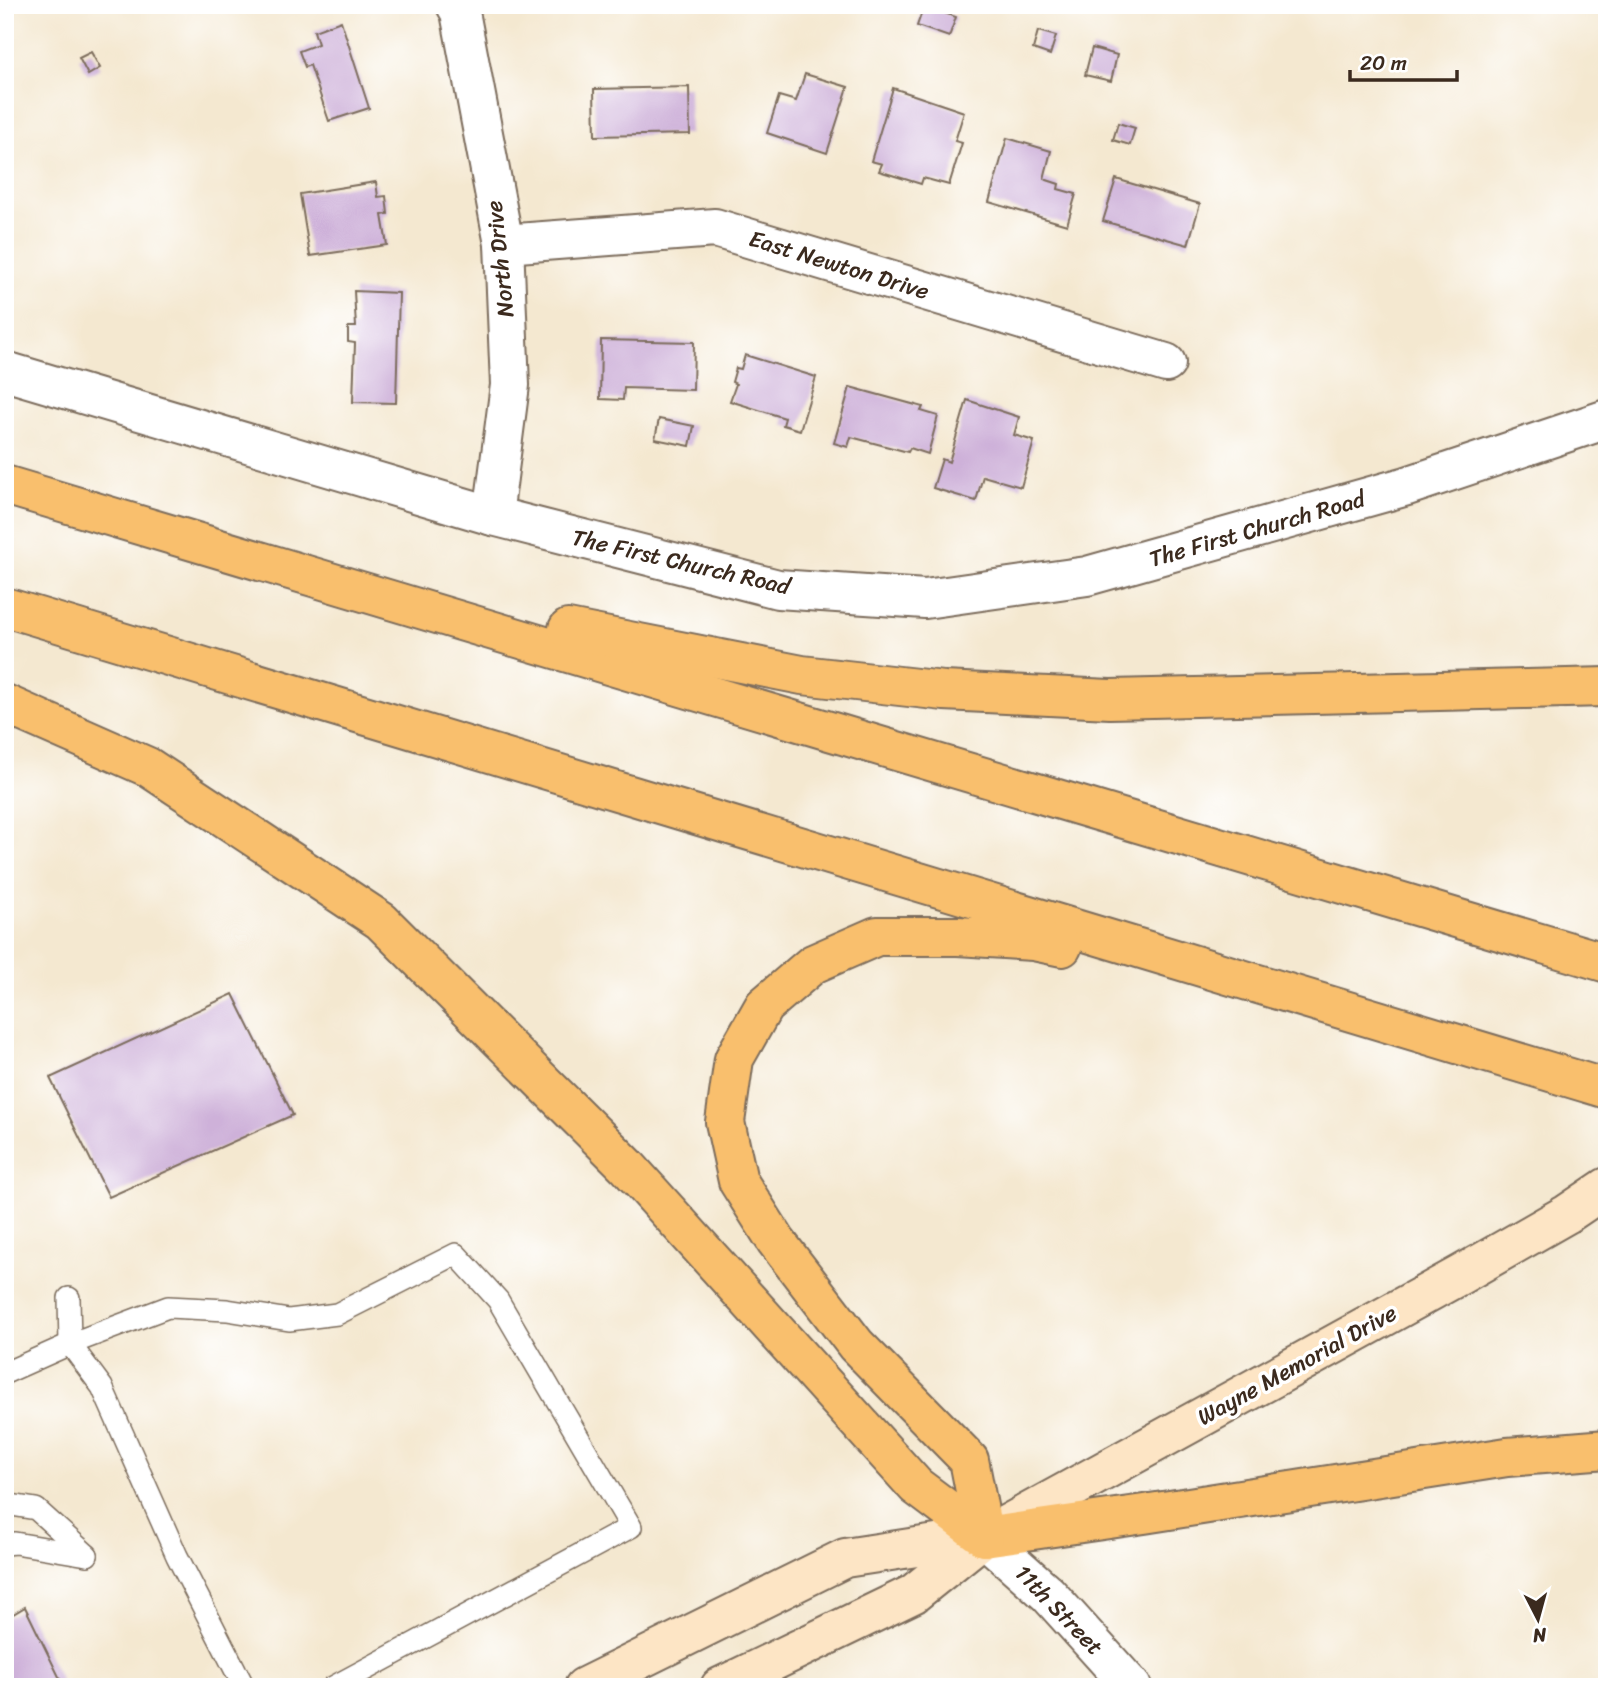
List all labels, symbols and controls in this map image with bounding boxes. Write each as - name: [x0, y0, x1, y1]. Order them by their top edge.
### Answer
- scale bar: [1350, 38, 1456, 82]
- text: 20 m: [1360, 44, 1407, 82]
- street label: North Drive: [473, 198, 527, 319]
- street label: East Newton Drive: [744, 218, 934, 312]
- street label: The First Church Road: [1144, 478, 1372, 579]
- street label: The First Church Road: [568, 517, 796, 607]
- street label: Wayne Memorial Drive: [1189, 1293, 1405, 1437]
- street label: 11th Street: [1004, 1555, 1114, 1665]
- north arrow: [1504, 1584, 1574, 1654]
- text: N: [1531, 1618, 1549, 1653]

